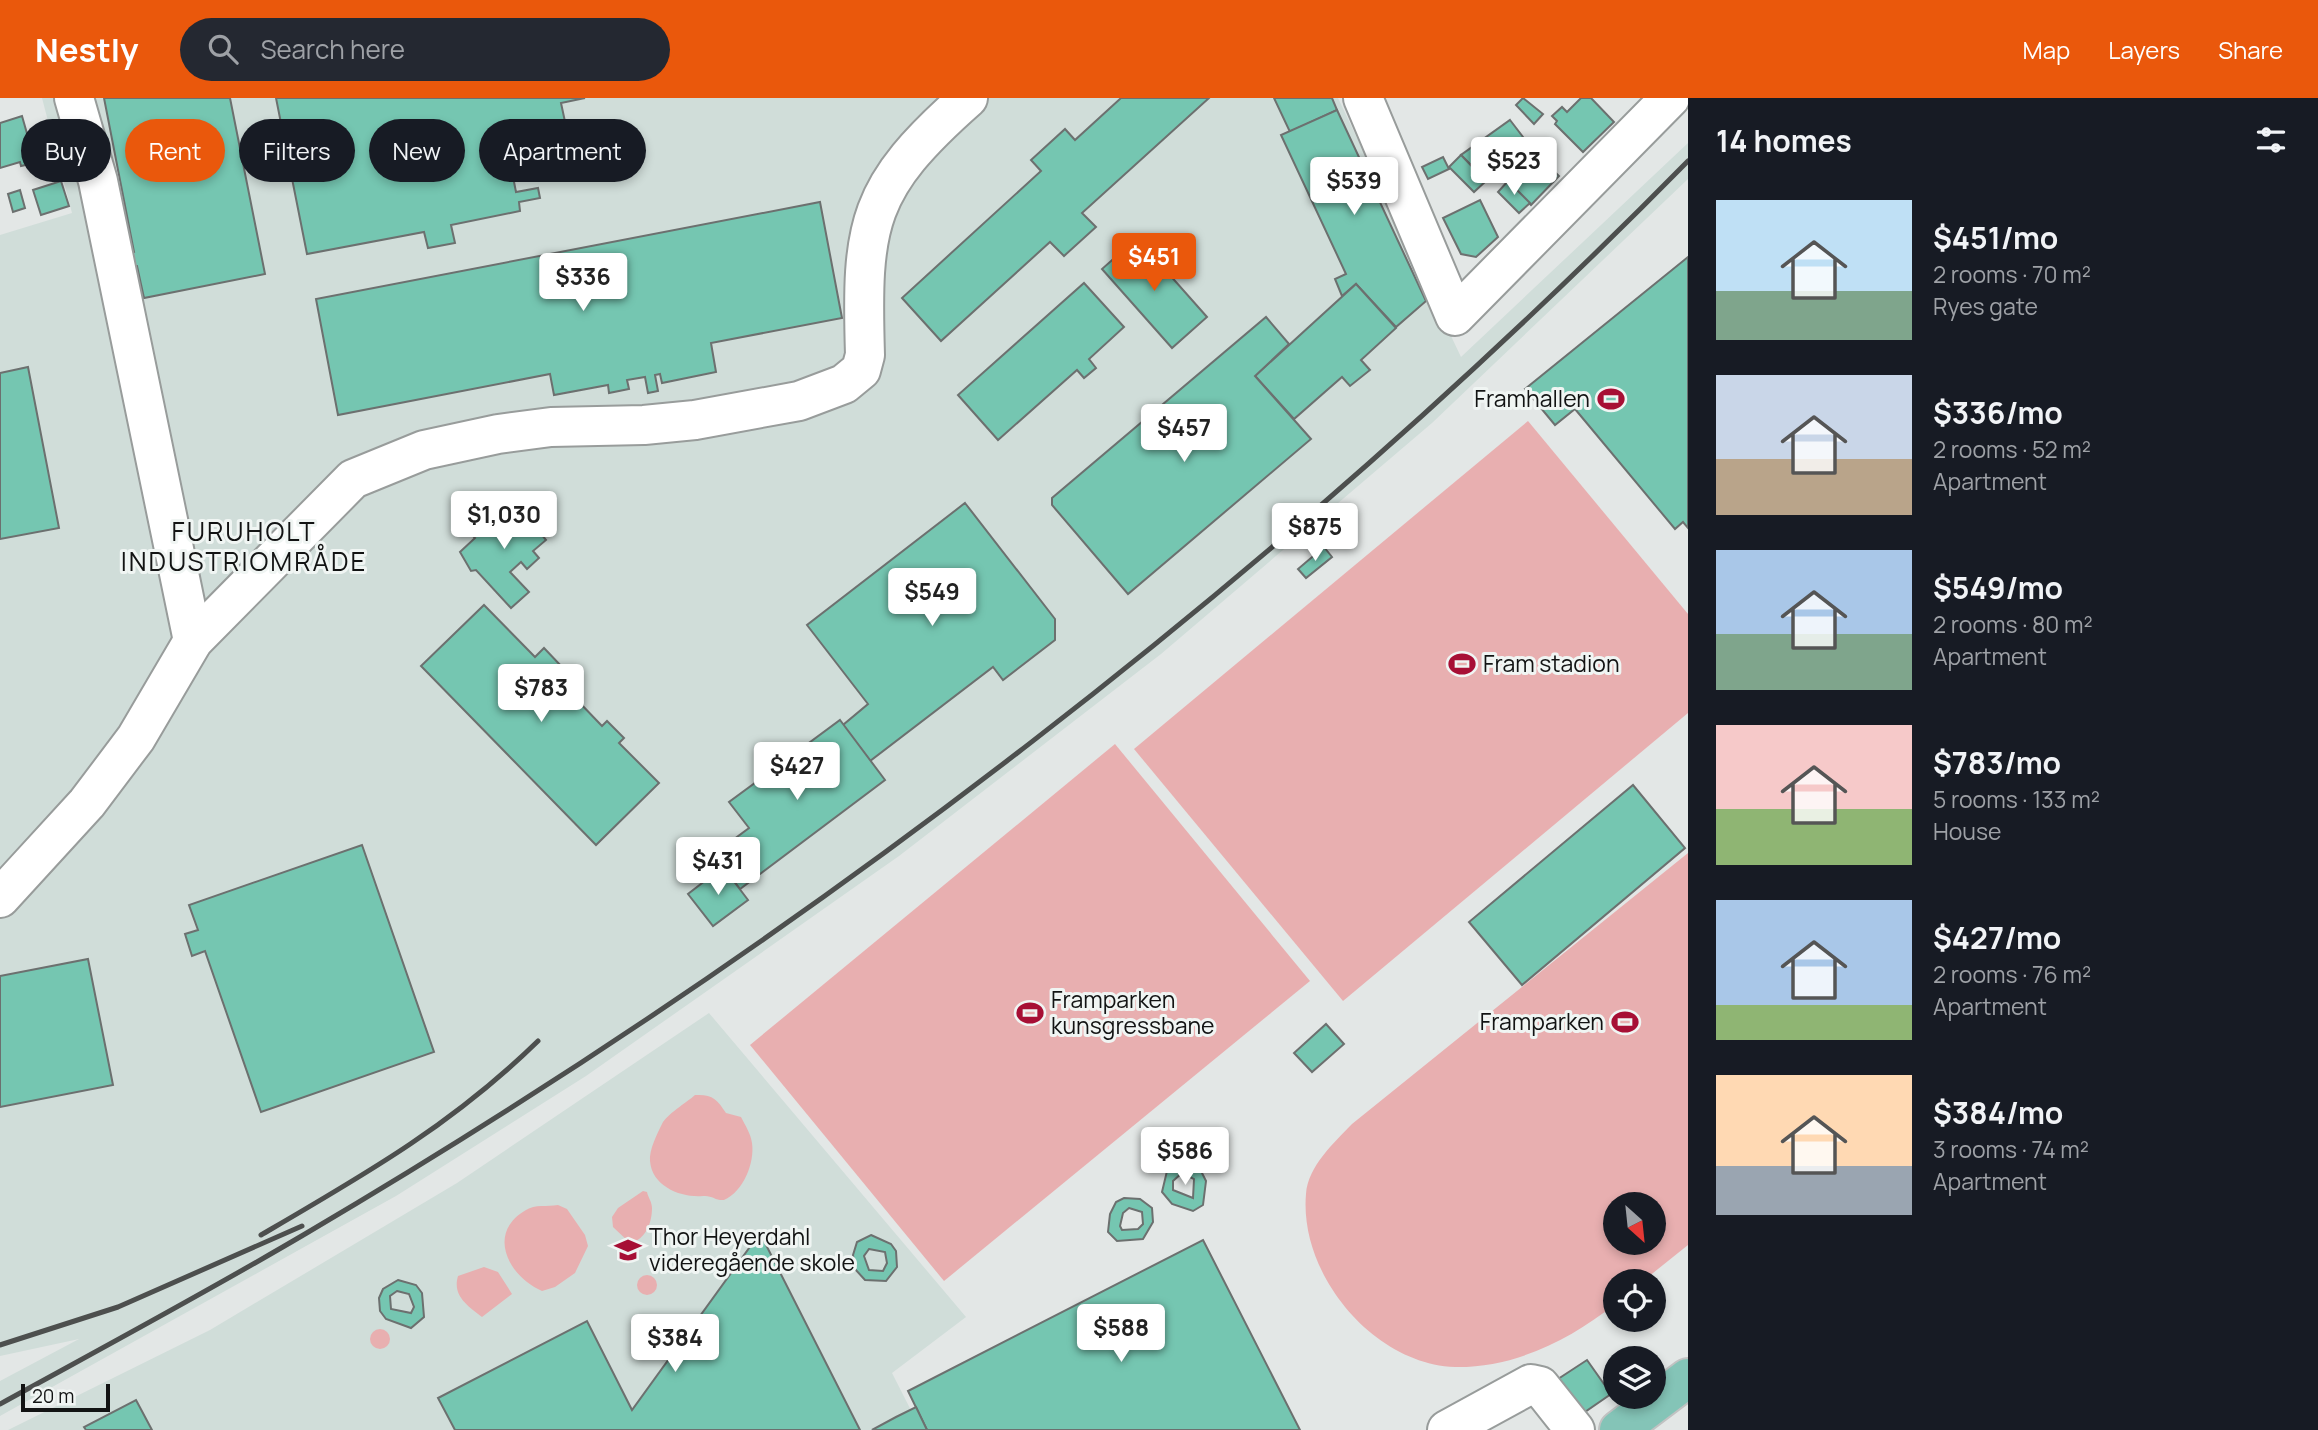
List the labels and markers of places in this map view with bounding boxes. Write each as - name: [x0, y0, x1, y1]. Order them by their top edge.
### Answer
- pin: $523: [1473, 138, 1555, 197]
- pin: $539: [1313, 158, 1395, 217]
- pin: $451: [1113, 234, 1195, 293]
- pin: $336: [542, 254, 624, 313]
- place label: Framhallen: [1474, 382, 1590, 414]
- sports icon: Framhallen: [1596, 384, 1626, 414]
- pin: $457: [1143, 404, 1225, 464]
- pin: $1,030: [447, 491, 561, 551]
- pin: $875: [1274, 504, 1356, 563]
- pin: $549: [891, 568, 973, 628]
- place label: Fram stadion: [1483, 647, 1620, 679]
- sports icon: Fram stadion: [1447, 649, 1477, 679]
- pin: $783: [500, 664, 582, 724]
- pin: $427: [756, 742, 838, 802]
- pin: $431: [677, 838, 759, 897]
- place label: Framparken kunsgressbane: [1051, 983, 1215, 1041]
- sports icon: Framparken kunsgressbane: [1015, 998, 1045, 1028]
- place label: Framparken: [1480, 1005, 1604, 1037]
- sports icon: Framparken: [1610, 1007, 1640, 1037]
- pin: $586: [1144, 1128, 1226, 1187]
- place label: Thor Heyerdahl videregående skole: [649, 1220, 855, 1278]
- school or university icon: Thor Heyerdahl videregående skole: [613, 1235, 643, 1265]
- pin: $588: [1080, 1304, 1162, 1364]
- pin: $384: [634, 1314, 716, 1374]

